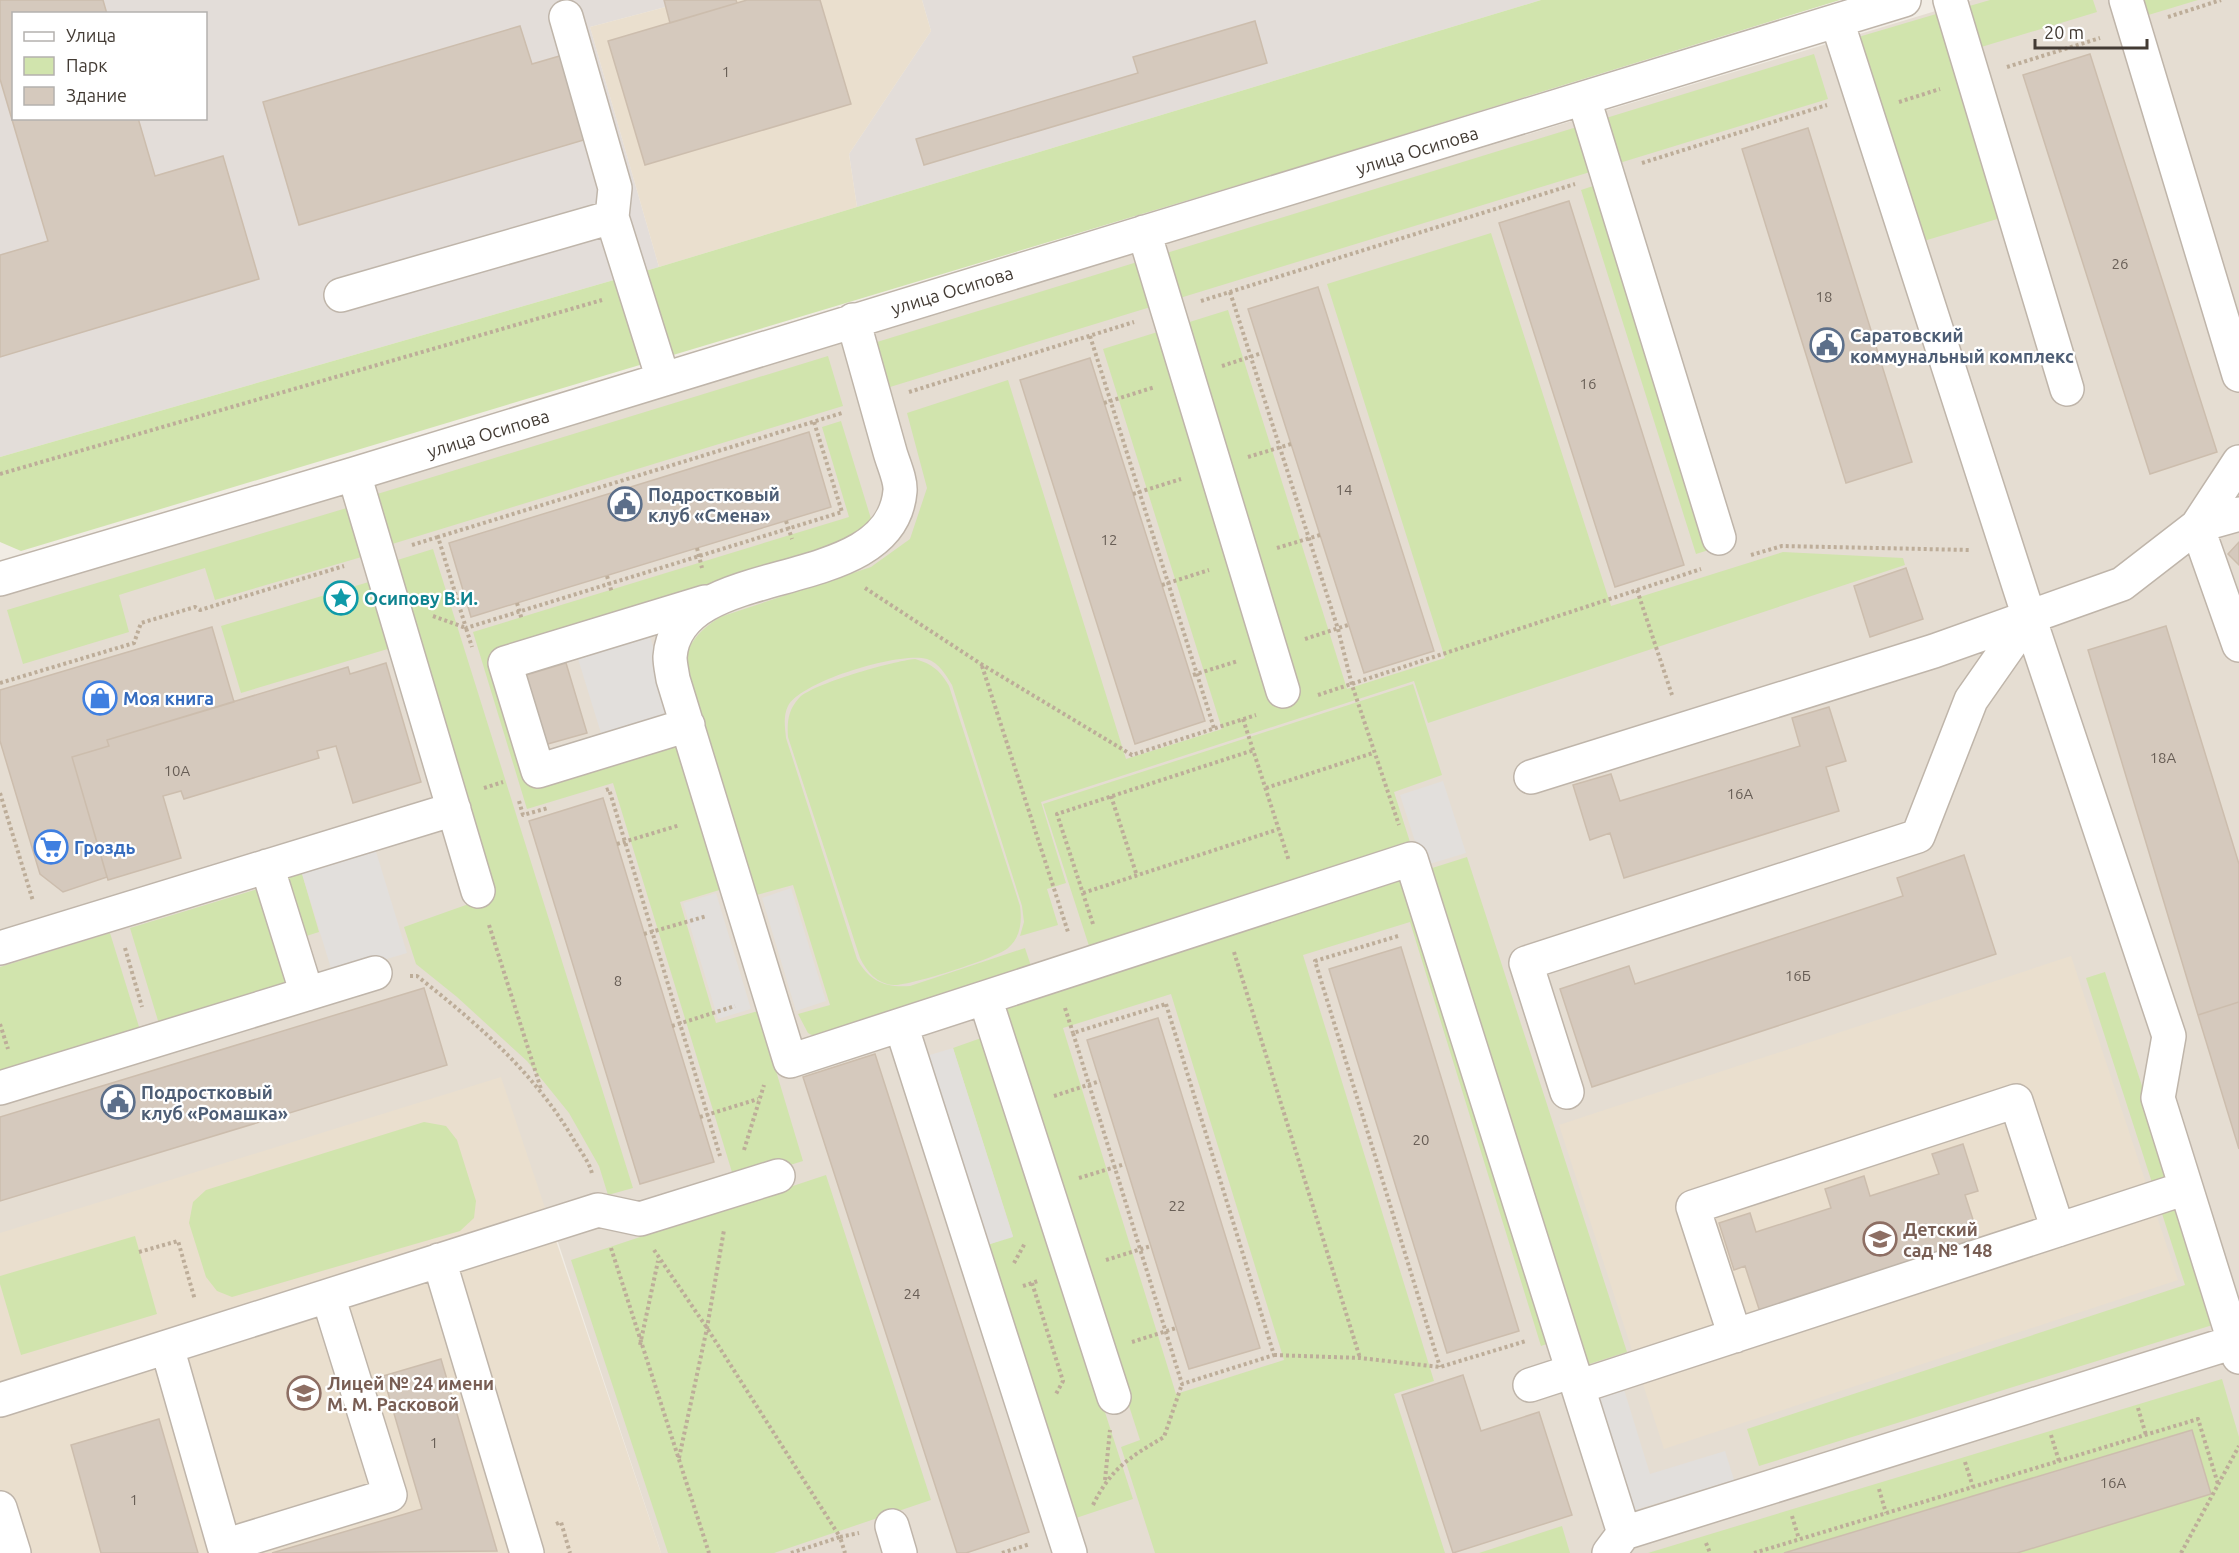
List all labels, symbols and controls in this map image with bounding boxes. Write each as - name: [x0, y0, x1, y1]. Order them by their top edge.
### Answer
- legend: [12, 12, 207, 120]
- scale bar: [2035, 12, 2148, 50]
- text: 20 m: [2044, 22, 2084, 42]
- text: Улица: [66, 25, 116, 45]
- text: Парк: [66, 55, 107, 75]
- house number: 1: [722, 63, 730, 80]
- text: Здание: [66, 85, 127, 105]
- street label: улица Осипова: [1354, 122, 1480, 178]
- house number: 26: [2112, 255, 2128, 272]
- street label: улица Осипова: [889, 262, 1015, 318]
- house number: 18: [1816, 288, 1832, 305]
- place label: Саратовский коммунальный комплекс: [1850, 325, 2074, 366]
- public building icon: Саратовский коммунальный комплекс: [1809, 327, 1845, 363]
- house number: 16: [1580, 375, 1596, 392]
- street label: улица Осипова: [425, 405, 551, 461]
- house number: 14: [1336, 481, 1352, 498]
- place label: Подростковый клуб «Смена»: [648, 484, 780, 525]
- public building icon: Подростковый клуб «Смена»: [607, 486, 643, 522]
- house number: 12: [1101, 531, 1117, 548]
- place icon: Осипову В.И.: [323, 580, 359, 616]
- place label: Осипову В.И.: [364, 588, 478, 608]
- shop icon: Моя книга: [82, 680, 118, 716]
- place label: Моя книга: [123, 688, 214, 708]
- house number: 18А: [2150, 749, 2177, 766]
- house number: 10А: [164, 762, 191, 779]
- house number: 16А: [1727, 785, 1754, 802]
- supermarket icon: Гроздь: [33, 829, 69, 865]
- place label: Гроздь: [74, 837, 135, 857]
- house number: 16Б: [1785, 967, 1811, 984]
- house number: 8: [614, 972, 622, 989]
- place label: Подростковый клуб «Ромашка»: [141, 1082, 288, 1123]
- public building icon: Подростковый клуб «Ромашка»: [100, 1084, 136, 1120]
- house number: 20: [1413, 1131, 1429, 1148]
- house number: 22: [1169, 1197, 1185, 1214]
- place label: Детский сад № 148: [1903, 1219, 1992, 1260]
- school or university icon: Детский сад № 148: [1862, 1221, 1898, 1257]
- house number: 24: [904, 1285, 920, 1302]
- place label: Лицей № 24 имени М. М. Расковой: [327, 1373, 494, 1414]
- school or university icon: Лицей № 24 имени М. М. Расковой: [286, 1375, 322, 1411]
- house number: 1: [430, 1434, 438, 1451]
- house number: 16А: [2100, 1474, 2127, 1491]
- house number: 1: [130, 1491, 138, 1508]

